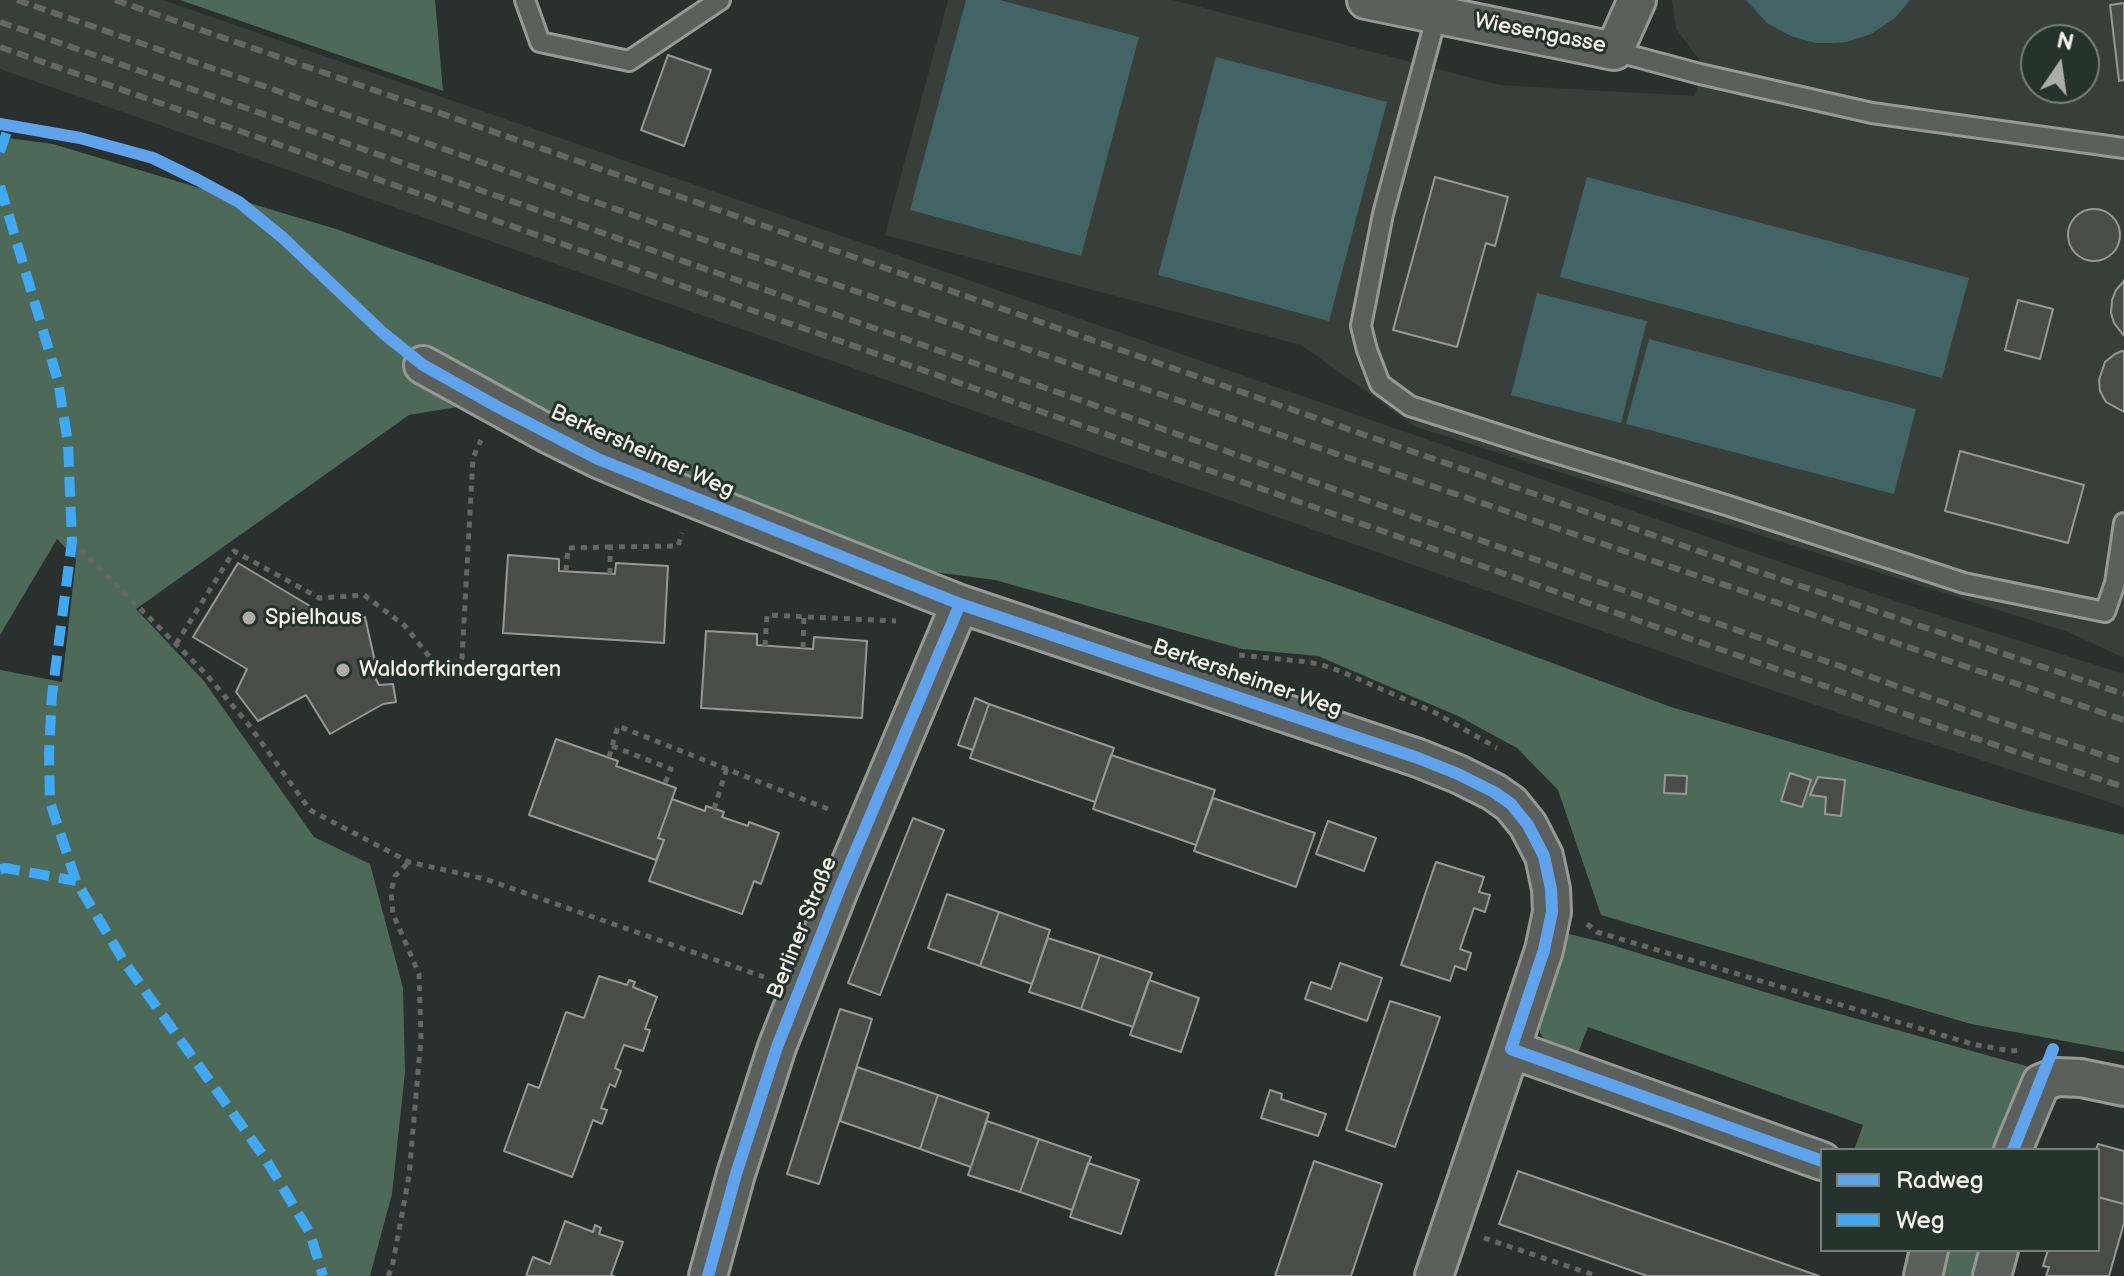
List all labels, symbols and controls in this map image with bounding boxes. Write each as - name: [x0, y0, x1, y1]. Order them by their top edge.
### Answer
- street label: Wiesengasse: [1472, 8, 1608, 60]
- north arrow: [2020, 24, 2100, 104]
- text: N: [2054, 27, 2076, 57]
- street label: Berkersheimer Weg: [546, 400, 738, 504]
- place label: Spielhaus: [265, 605, 362, 631]
- marker: Spielhaus: [240, 609, 258, 627]
- street label: Berkersheimer Weg: [1149, 634, 1345, 724]
- place label: Waldorfkindergarten: [359, 657, 561, 683]
- marker: Waldorfkindergarten: [334, 661, 352, 679]
- street label: Berliner Straße: [763, 853, 843, 1003]
- legend: [1820, 1148, 2100, 1252]
- text: Radweg: [1896, 1166, 1983, 1195]
- text: Weg: [1896, 1206, 1945, 1235]

